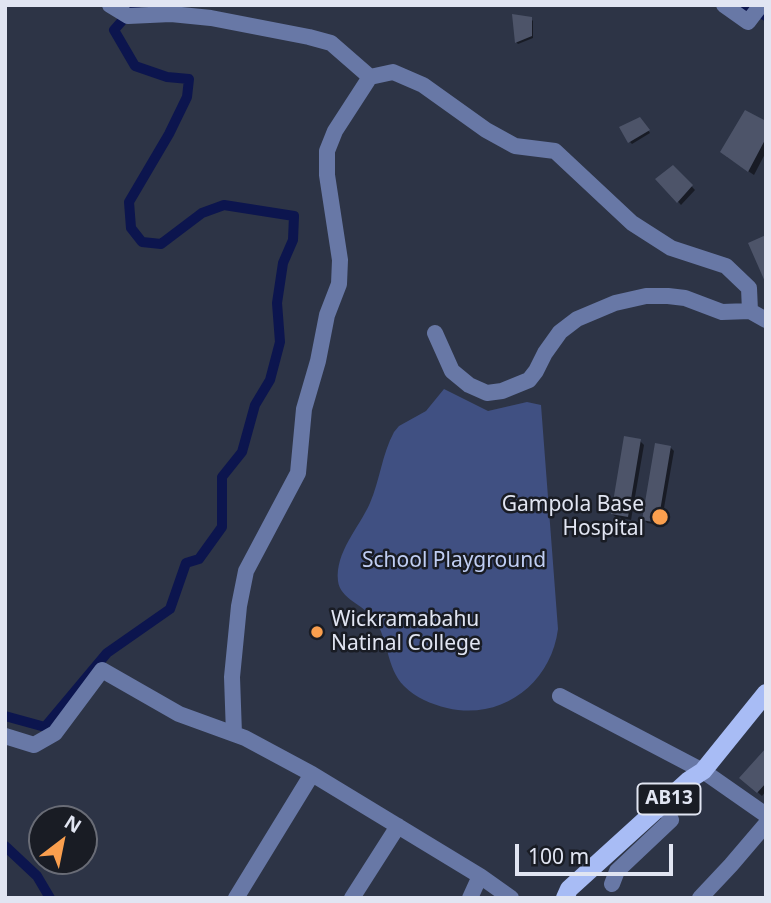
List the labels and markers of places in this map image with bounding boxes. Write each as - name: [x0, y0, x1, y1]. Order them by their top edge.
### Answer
- place label: Gampola Base Hospital: [502, 492, 644, 542]
- marker: Gampola Base Hospital: [650, 507, 670, 527]
- place label: Wickramabahu Natinal College: [331, 607, 481, 657]
- marker: Wickramabahu Natinal College: [309, 624, 325, 640]

